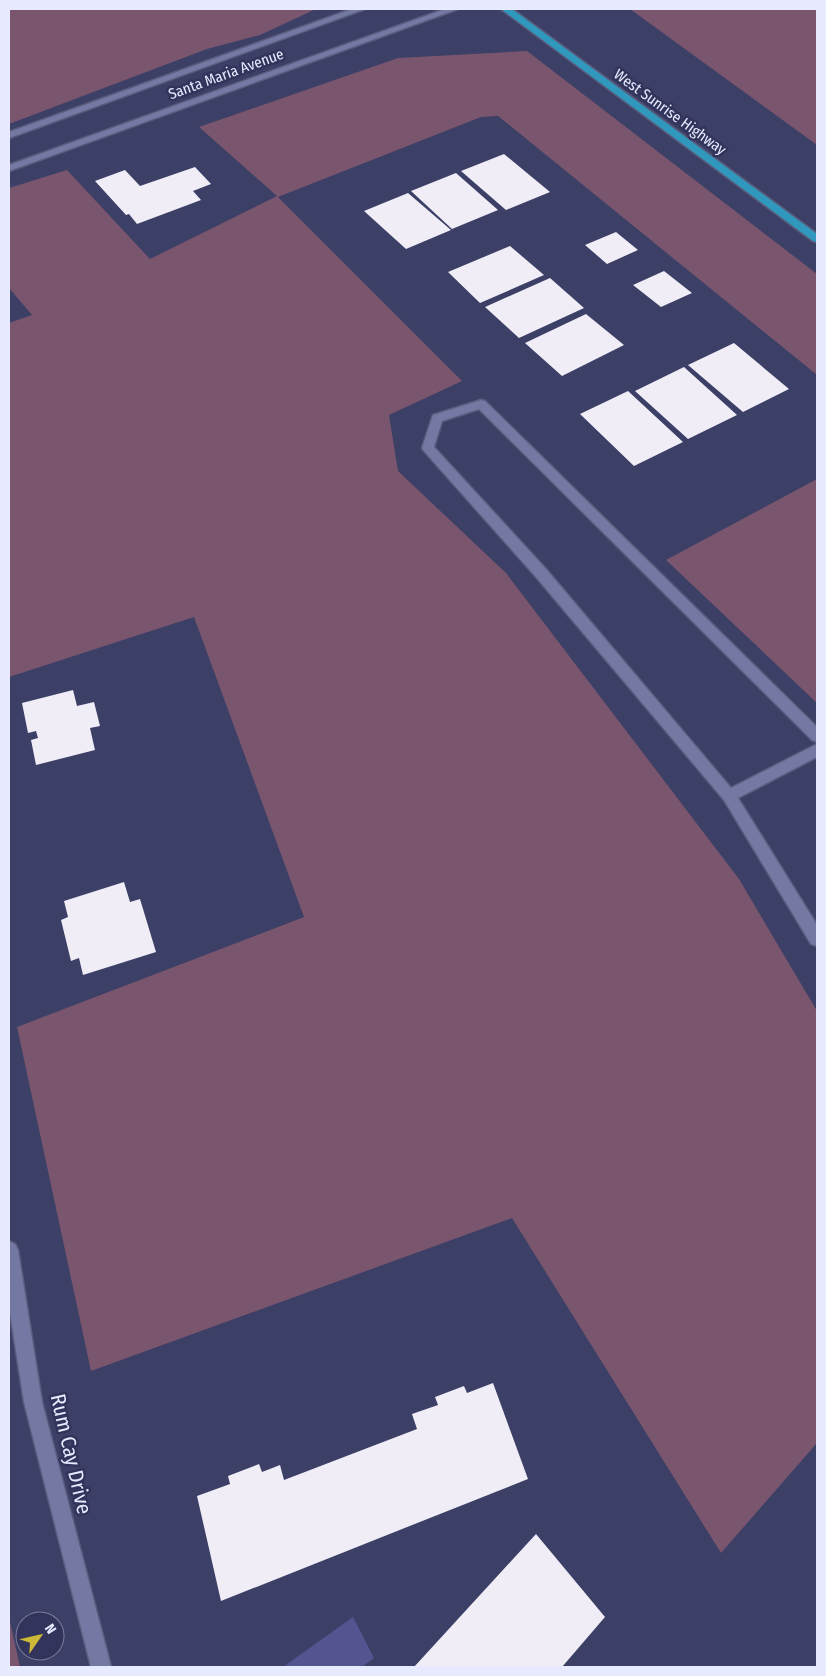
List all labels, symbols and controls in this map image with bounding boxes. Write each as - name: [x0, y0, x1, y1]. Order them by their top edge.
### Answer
- street label: Santa Maria Avenue: [166, 45, 286, 103]
- street label: West Sunrise Highway: [610, 65, 730, 159]
- street label: Rum Cay Drive: [45, 1391, 97, 1517]
- north arrow: [15, 1611, 65, 1661]
- text: N: [41, 1621, 60, 1637]

